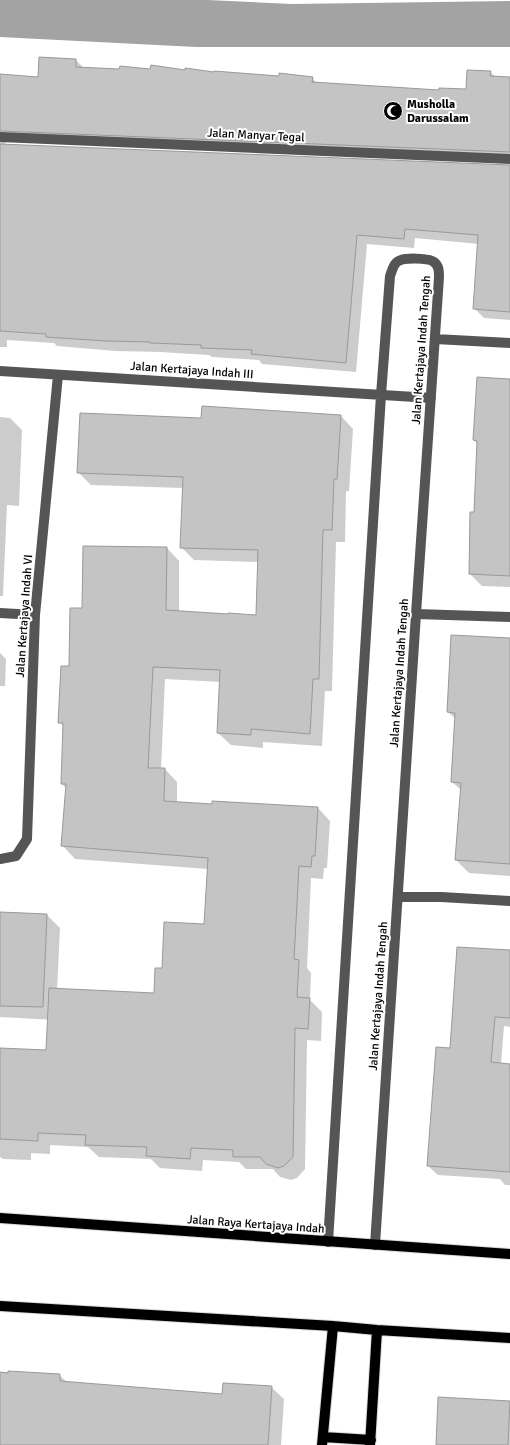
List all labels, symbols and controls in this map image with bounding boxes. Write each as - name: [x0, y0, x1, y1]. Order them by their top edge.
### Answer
- place label: Musholla Darussalam: [407, 97, 469, 126]
- mosque icon: Musholla Darussalam: [382, 100, 404, 122]
- street label: Jalan Manyar Tegal: [207, 125, 306, 146]
- street label: Jalan Kertajaya Indah Tengah: [409, 275, 434, 425]
- street label: Jalan Kertajaya Indah III: [130, 359, 254, 382]
- street label: Jalan Kertajaya Indah VI: [13, 554, 36, 678]
- street label: Jalan Kertajaya Indah Tengah: [387, 598, 412, 748]
- street label: Jalan Kertajaya Indah Tengah: [366, 921, 391, 1071]
- street label: Jalan Raya Kertajaya Indah: [187, 1212, 325, 1237]

